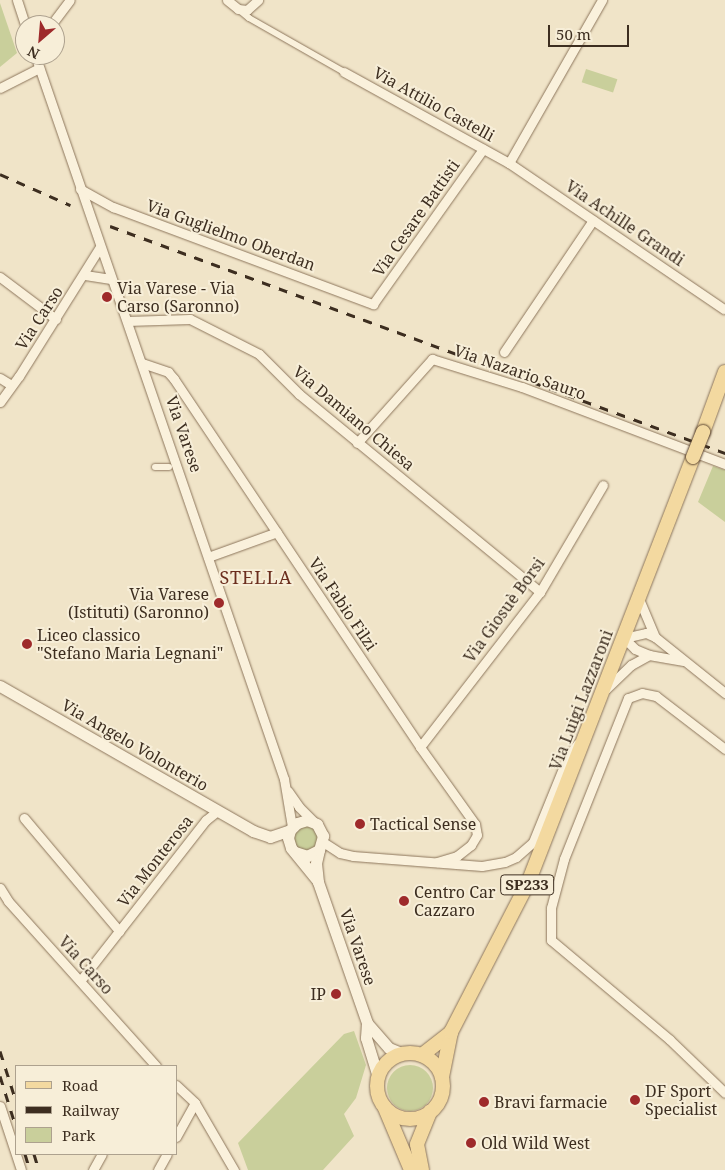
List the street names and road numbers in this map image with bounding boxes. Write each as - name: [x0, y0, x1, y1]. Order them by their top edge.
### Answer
- street label: Via Attilio Castelli: [370, 63, 498, 145]
- street label: Via Cesare Battisti: [369, 156, 463, 280]
- street label: Via Achille Grandi: [562, 176, 688, 270]
- street label: Via Guglielmo Oberdan: [144, 195, 318, 275]
- street label: Via Carso: [11, 283, 67, 353]
- street label: Via Nazario Sauro: [452, 340, 588, 404]
- street label: Via Damiano Chiesa: [289, 362, 419, 474]
- street label: Via Varese: [162, 393, 206, 475]
- street label: Via Fabio Filzi: [305, 554, 381, 654]
- street label: Via Giosuè Borsi: [460, 554, 548, 666]
- street label: Via Luigi Lazzaroni: [545, 627, 617, 773]
- street label: Via Angelo Volonterio: [58, 695, 212, 795]
- street label: Via Monterosa: [113, 811, 197, 911]
- road number: SP233: [500, 872, 554, 898]
- street label: Via Varese: [336, 906, 380, 988]
- street label: Via Carso: [55, 932, 117, 998]

